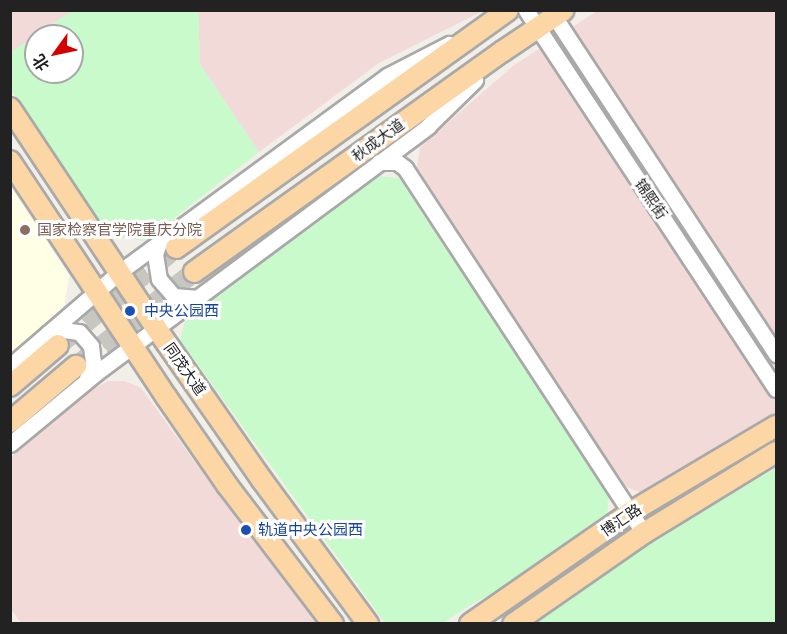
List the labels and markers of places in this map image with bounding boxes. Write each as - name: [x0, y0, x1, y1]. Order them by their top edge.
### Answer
- place label: 国家检察官学院重庆分院: [37, 221, 202, 239]
- marker: 国家检察官学院重庆分院: [18, 223, 32, 237]
- marker: 中央公园西: [121, 302, 139, 320]
- place label: 中央公园西: [144, 302, 219, 320]
- place label: 轨道中央公园西: [258, 521, 363, 539]
- marker: 轨道中央公园西: [239, 523, 253, 537]

